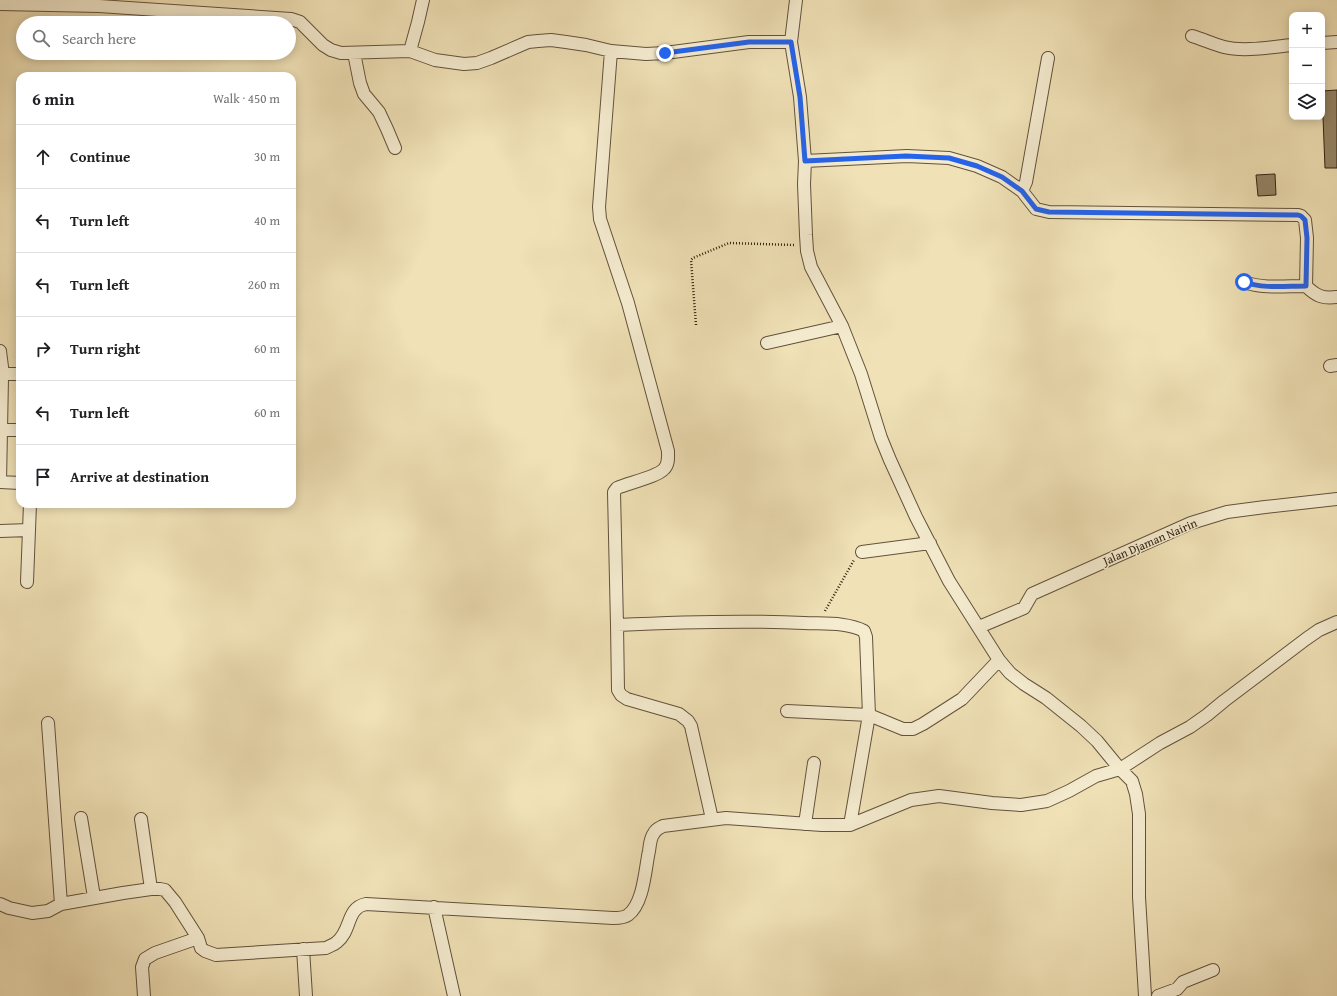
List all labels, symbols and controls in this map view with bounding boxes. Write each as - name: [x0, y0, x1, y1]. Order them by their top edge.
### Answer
- map controls: [1289, 12, 1325, 120]
- button: +: [1289, 12, 1325, 48]
- search box: [16, 16, 296, 60]
- icon: search: [30, 27, 52, 49]
- text: Search here: [62, 28, 136, 49]
- route end: [656, 44, 674, 62]
- button: −: [1289, 48, 1325, 84]
- button: layers: [1289, 84, 1325, 120]
- text: 6 min: [32, 86, 74, 111]
- text: Walk · 450 m: [213, 89, 280, 108]
- icon: ahead: [32, 146, 54, 168]
- text: Continue: [70, 146, 131, 167]
- text: 30 m: [254, 147, 280, 166]
- icon: left: [32, 210, 54, 232]
- text: Turn left: [70, 210, 129, 231]
- text: 40 m: [254, 211, 280, 230]
- route start: [1235, 273, 1253, 291]
- icon: left: [32, 274, 54, 296]
- text: Turn left: [70, 274, 129, 295]
- text: 260 m: [248, 275, 280, 294]
- icon: right: [32, 338, 54, 360]
- text: Turn right: [70, 338, 141, 359]
- text: 60 m: [254, 339, 280, 358]
- icon: left: [32, 402, 54, 424]
- text: Turn left: [70, 402, 129, 423]
- text: 60 m: [254, 403, 280, 422]
- icon: arrive: [32, 466, 54, 488]
- text: Arrive at destination: [70, 466, 209, 487]
- street label: Jalan Djaman Nairin: [1098, 514, 1200, 570]

